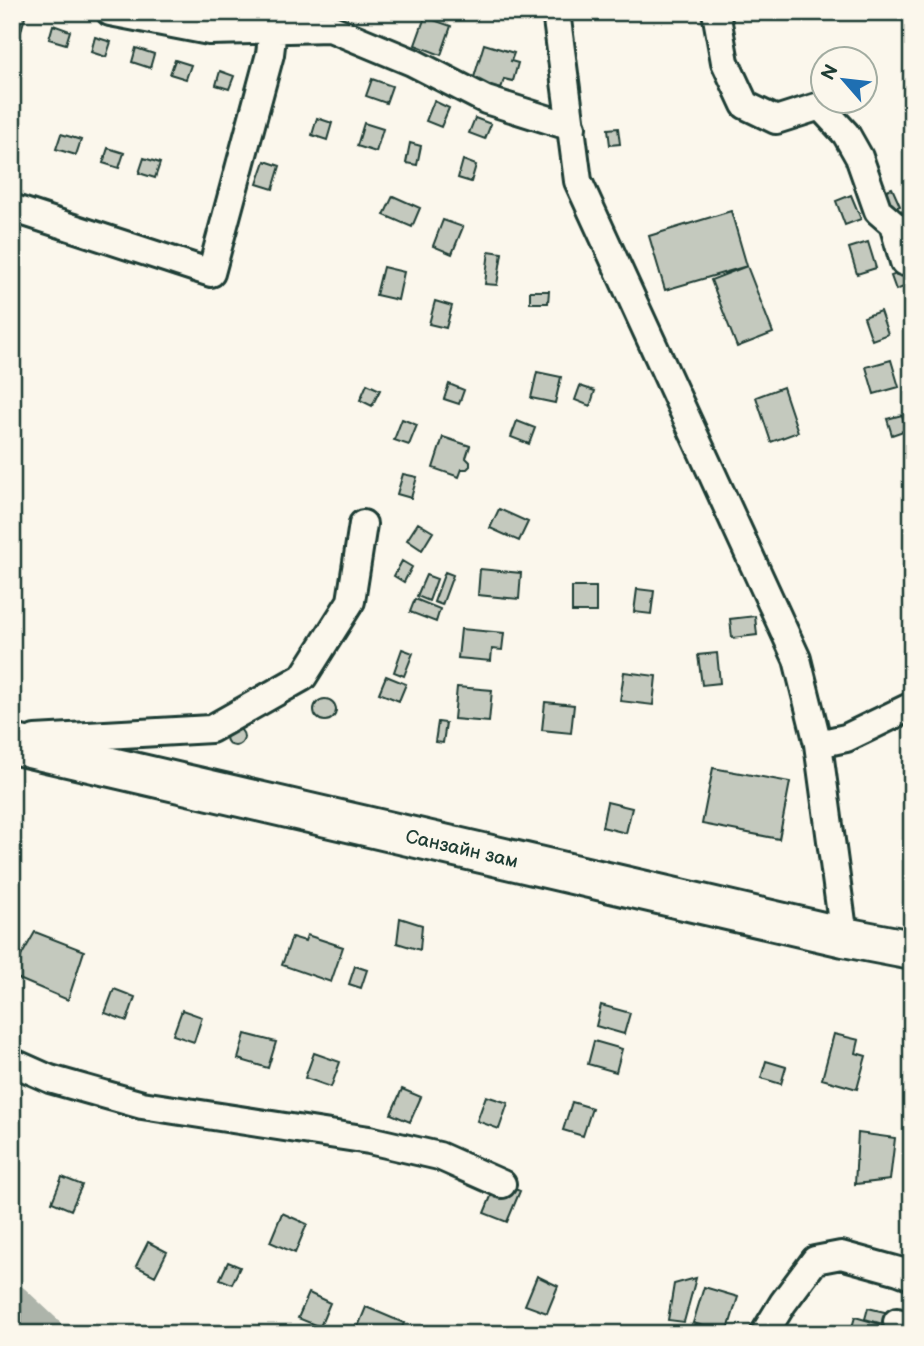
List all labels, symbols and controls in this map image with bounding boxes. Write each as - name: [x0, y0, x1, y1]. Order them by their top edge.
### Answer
- north arrow: [808, 46, 878, 116]
- text: N: [817, 61, 844, 84]
- street label: Санзайн зам: [403, 825, 520, 874]

